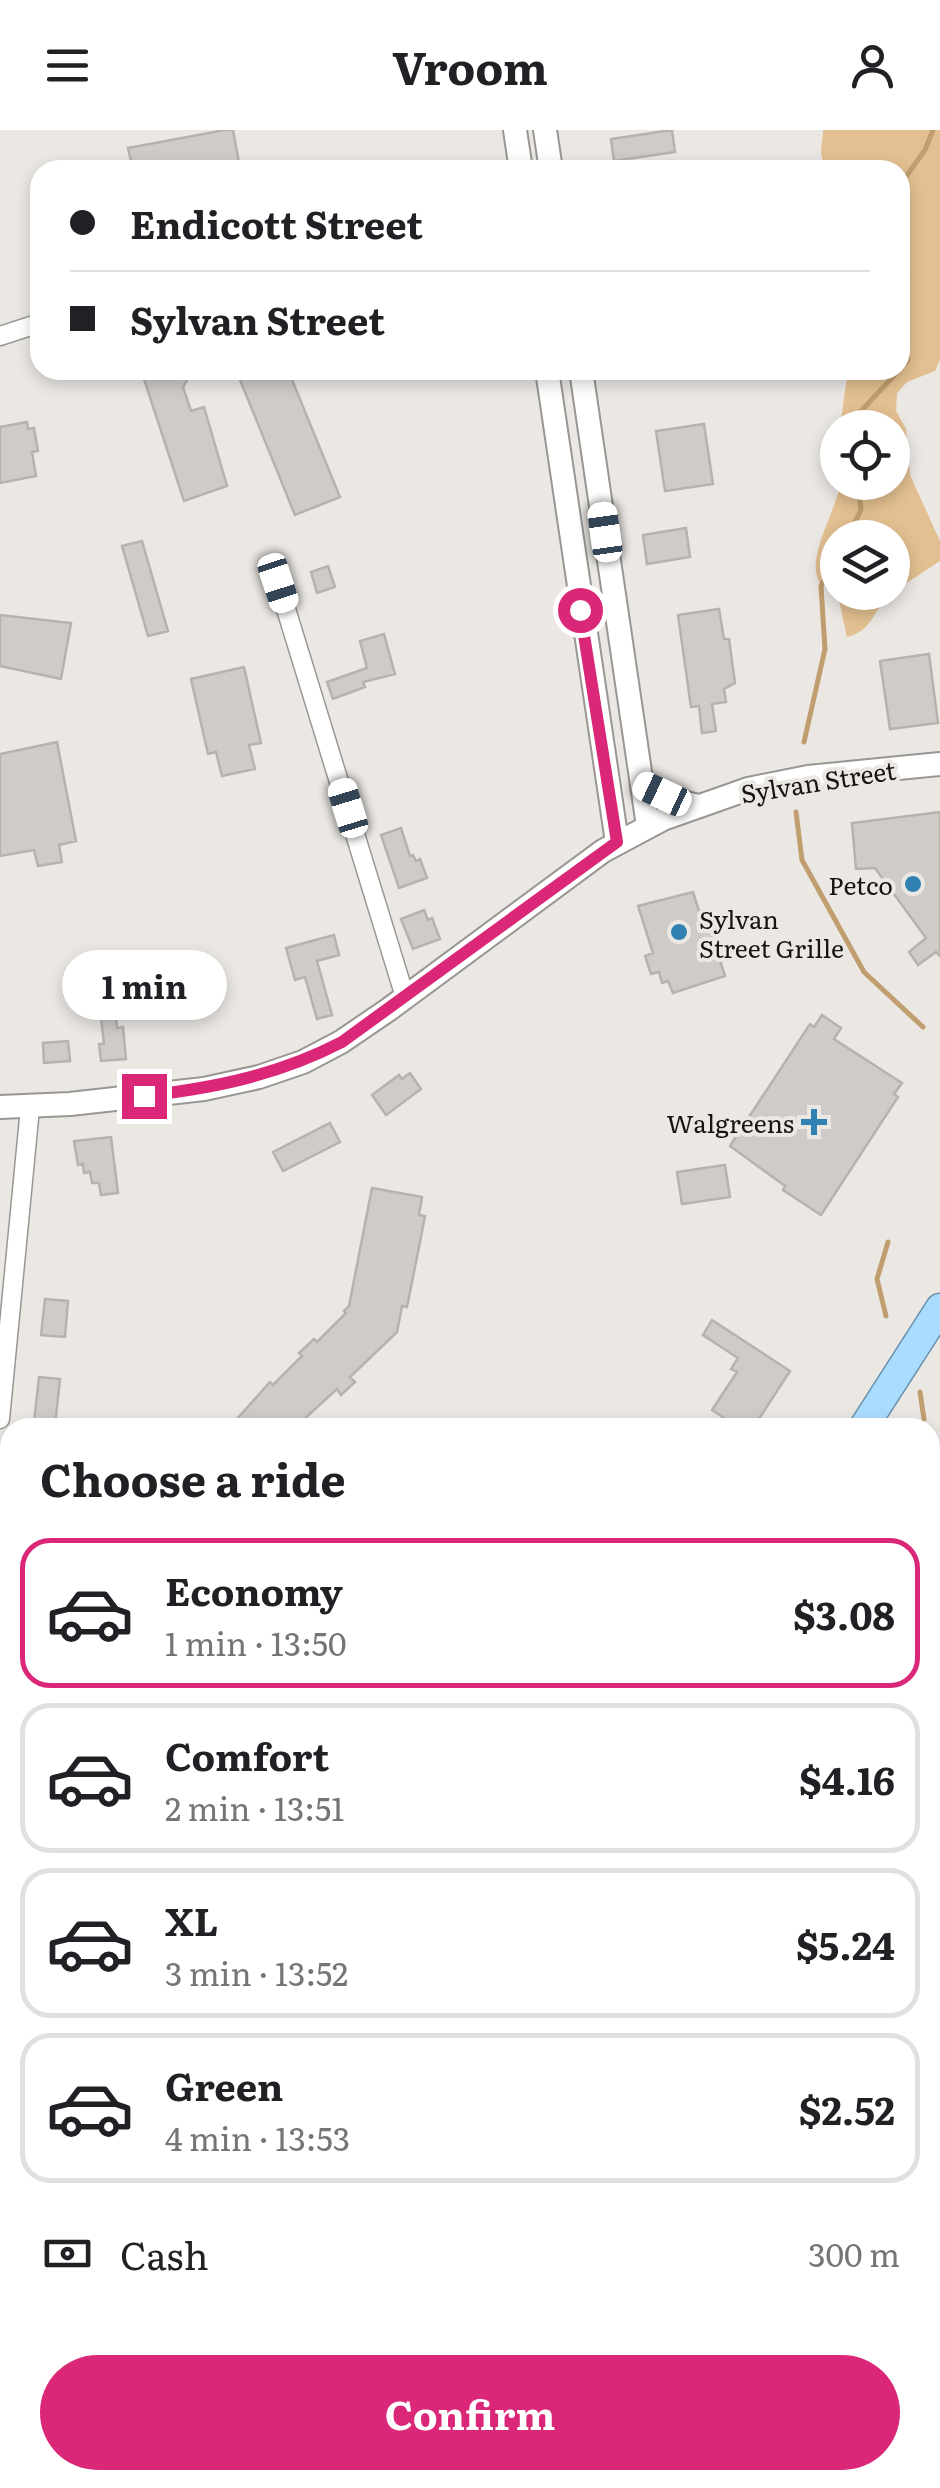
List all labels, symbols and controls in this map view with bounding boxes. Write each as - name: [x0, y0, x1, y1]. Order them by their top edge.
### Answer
- text: Vroom: [392, 32, 548, 99]
- icon: menu: [40, 38, 95, 93]
- icon: person: [845, 38, 900, 93]
- text: Endicott Street: [130, 194, 423, 251]
- text: Sylvan Street: [130, 290, 385, 347]
- map controls: [820, 410, 910, 610]
- button: locate: [820, 410, 910, 500]
- car: [586, 500, 624, 564]
- button: layers: [820, 520, 910, 610]
- car: [254, 550, 302, 616]
- route start: [558, 588, 603, 633]
- street label: Sylvan Street: [738, 750, 898, 812]
- car: [628, 768, 696, 820]
- car: [325, 775, 371, 841]
- place label: Petco: [828, 866, 893, 903]
- marker: Petco: [902, 873, 924, 895]
- place label: Sylvan Street Grille: [699, 900, 844, 966]
- marker: Sylvan Street Grille: [668, 921, 690, 943]
- callout: 1 min: [62, 951, 226, 1021]
- text: 1 min: [102, 961, 187, 1009]
- route end: [122, 1074, 167, 1119]
- place label: Walgreens: [666, 1104, 794, 1141]
- marker: Walgreens: [803, 1111, 825, 1133]
- text: Choose a ride: [40, 1444, 346, 1511]
- text: Economy: [165, 1561, 343, 1618]
- icon: car: [45, 1568, 135, 1658]
- text: $3.08: [793, 1585, 895, 1642]
- text: 1 min · 13:50: [165, 1618, 347, 1666]
- text: Comfort: [165, 1726, 329, 1783]
- icon: car: [45, 1733, 135, 1823]
- text: $4.16: [799, 1750, 895, 1807]
- text: 2 min · 13:51: [165, 1783, 344, 1831]
- text: XL: [165, 1891, 218, 1948]
- icon: car: [45, 1898, 135, 1988]
- text: $5.24: [796, 1915, 895, 1972]
- text: 3 min · 13:52: [165, 1948, 348, 1996]
- text: Green: [165, 2056, 283, 2113]
- icon: car: [45, 2063, 135, 2153]
- text: $2.52: [799, 2080, 895, 2137]
- text: 4 min · 13:53: [165, 2113, 350, 2161]
- text: Cash: [120, 2225, 209, 2282]
- icon: cash: [40, 2226, 95, 2281]
- text: 300 m: [808, 2229, 900, 2277]
- button: Confirm: [40, 2355, 900, 2470]

